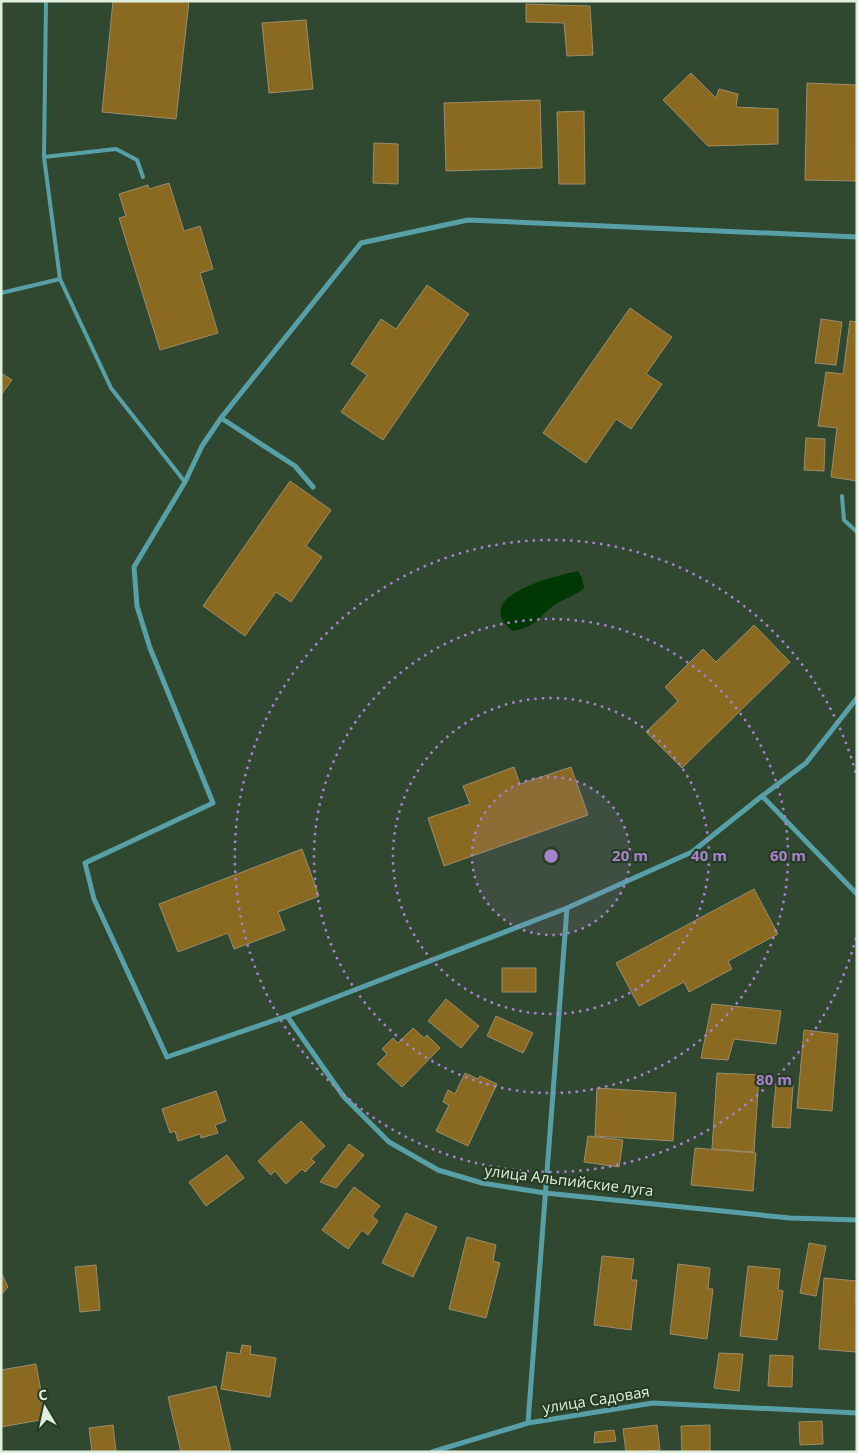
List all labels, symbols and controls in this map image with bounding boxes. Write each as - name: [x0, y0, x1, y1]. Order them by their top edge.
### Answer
- text: 20 m: [612, 845, 648, 865]
- text: 40 m: [691, 845, 727, 865]
- text: 60 m: [770, 845, 806, 865]
- centre of rings: [542, 847, 560, 865]
- text: 80 m: [756, 1069, 792, 1089]
- street label: улица Альпийские луга: [483, 1160, 655, 1200]
- street label: улица Садовая: [541, 1381, 651, 1417]
- north arrow: [20, 1383, 70, 1433]
- text: С: [37, 1385, 49, 1405]

